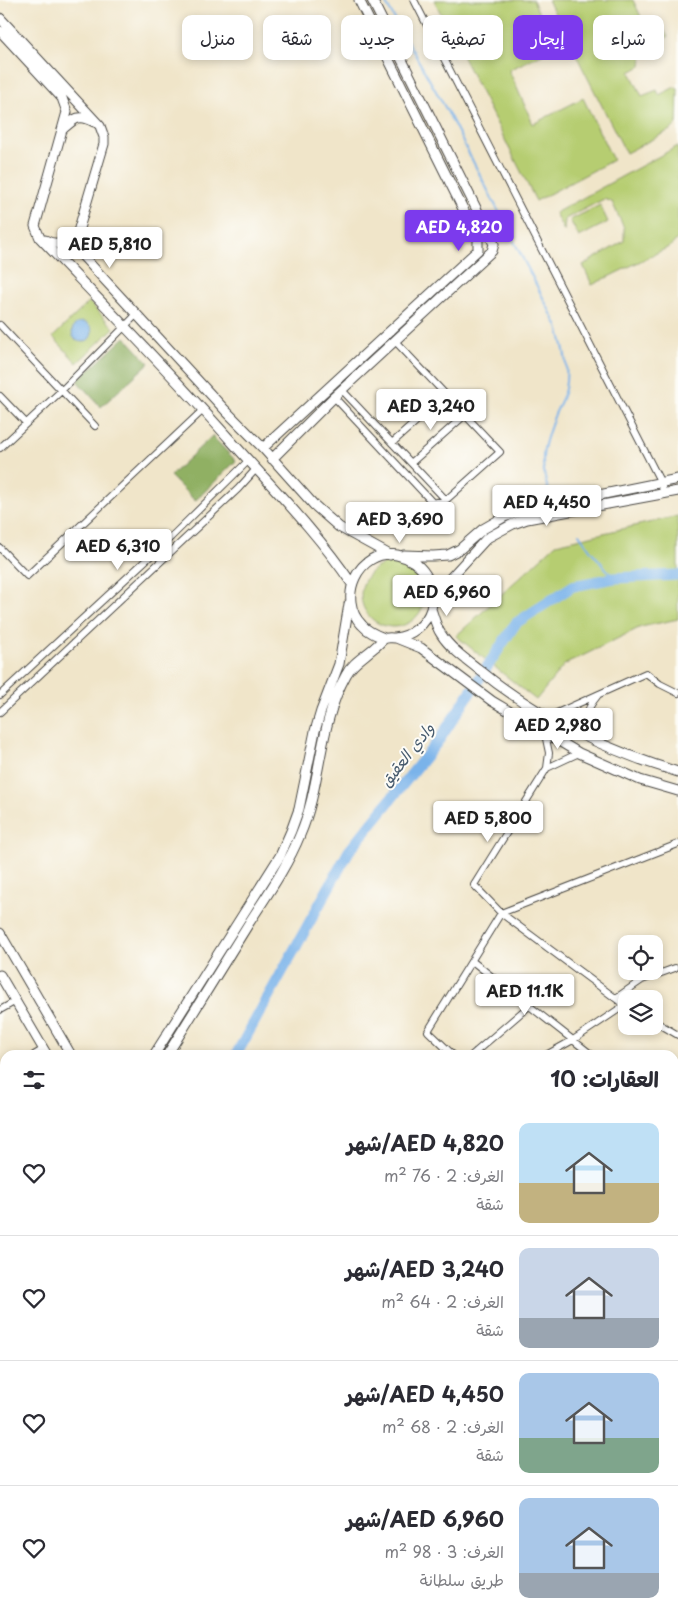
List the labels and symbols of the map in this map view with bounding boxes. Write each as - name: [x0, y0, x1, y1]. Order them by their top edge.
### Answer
- pin: AED 4,820: [402, 210, 516, 252]
- pin: AED 5,810: [53, 226, 167, 269]
- pin: AED 3,240: [374, 388, 488, 431]
- pin: AED 4,450: [490, 484, 604, 527]
- pin: AED 3,690: [343, 502, 457, 544]
- pin: AED 6,310: [61, 528, 175, 571]
- pin: AED 6,960: [390, 574, 504, 617]
- pin: AED 2,980: [501, 708, 615, 750]
- water label: وادي العقيق: [373, 716, 440, 792]
- pin: AED 5,800: [431, 800, 545, 843]
- pin: AED 11.1K: [468, 974, 582, 1016]

